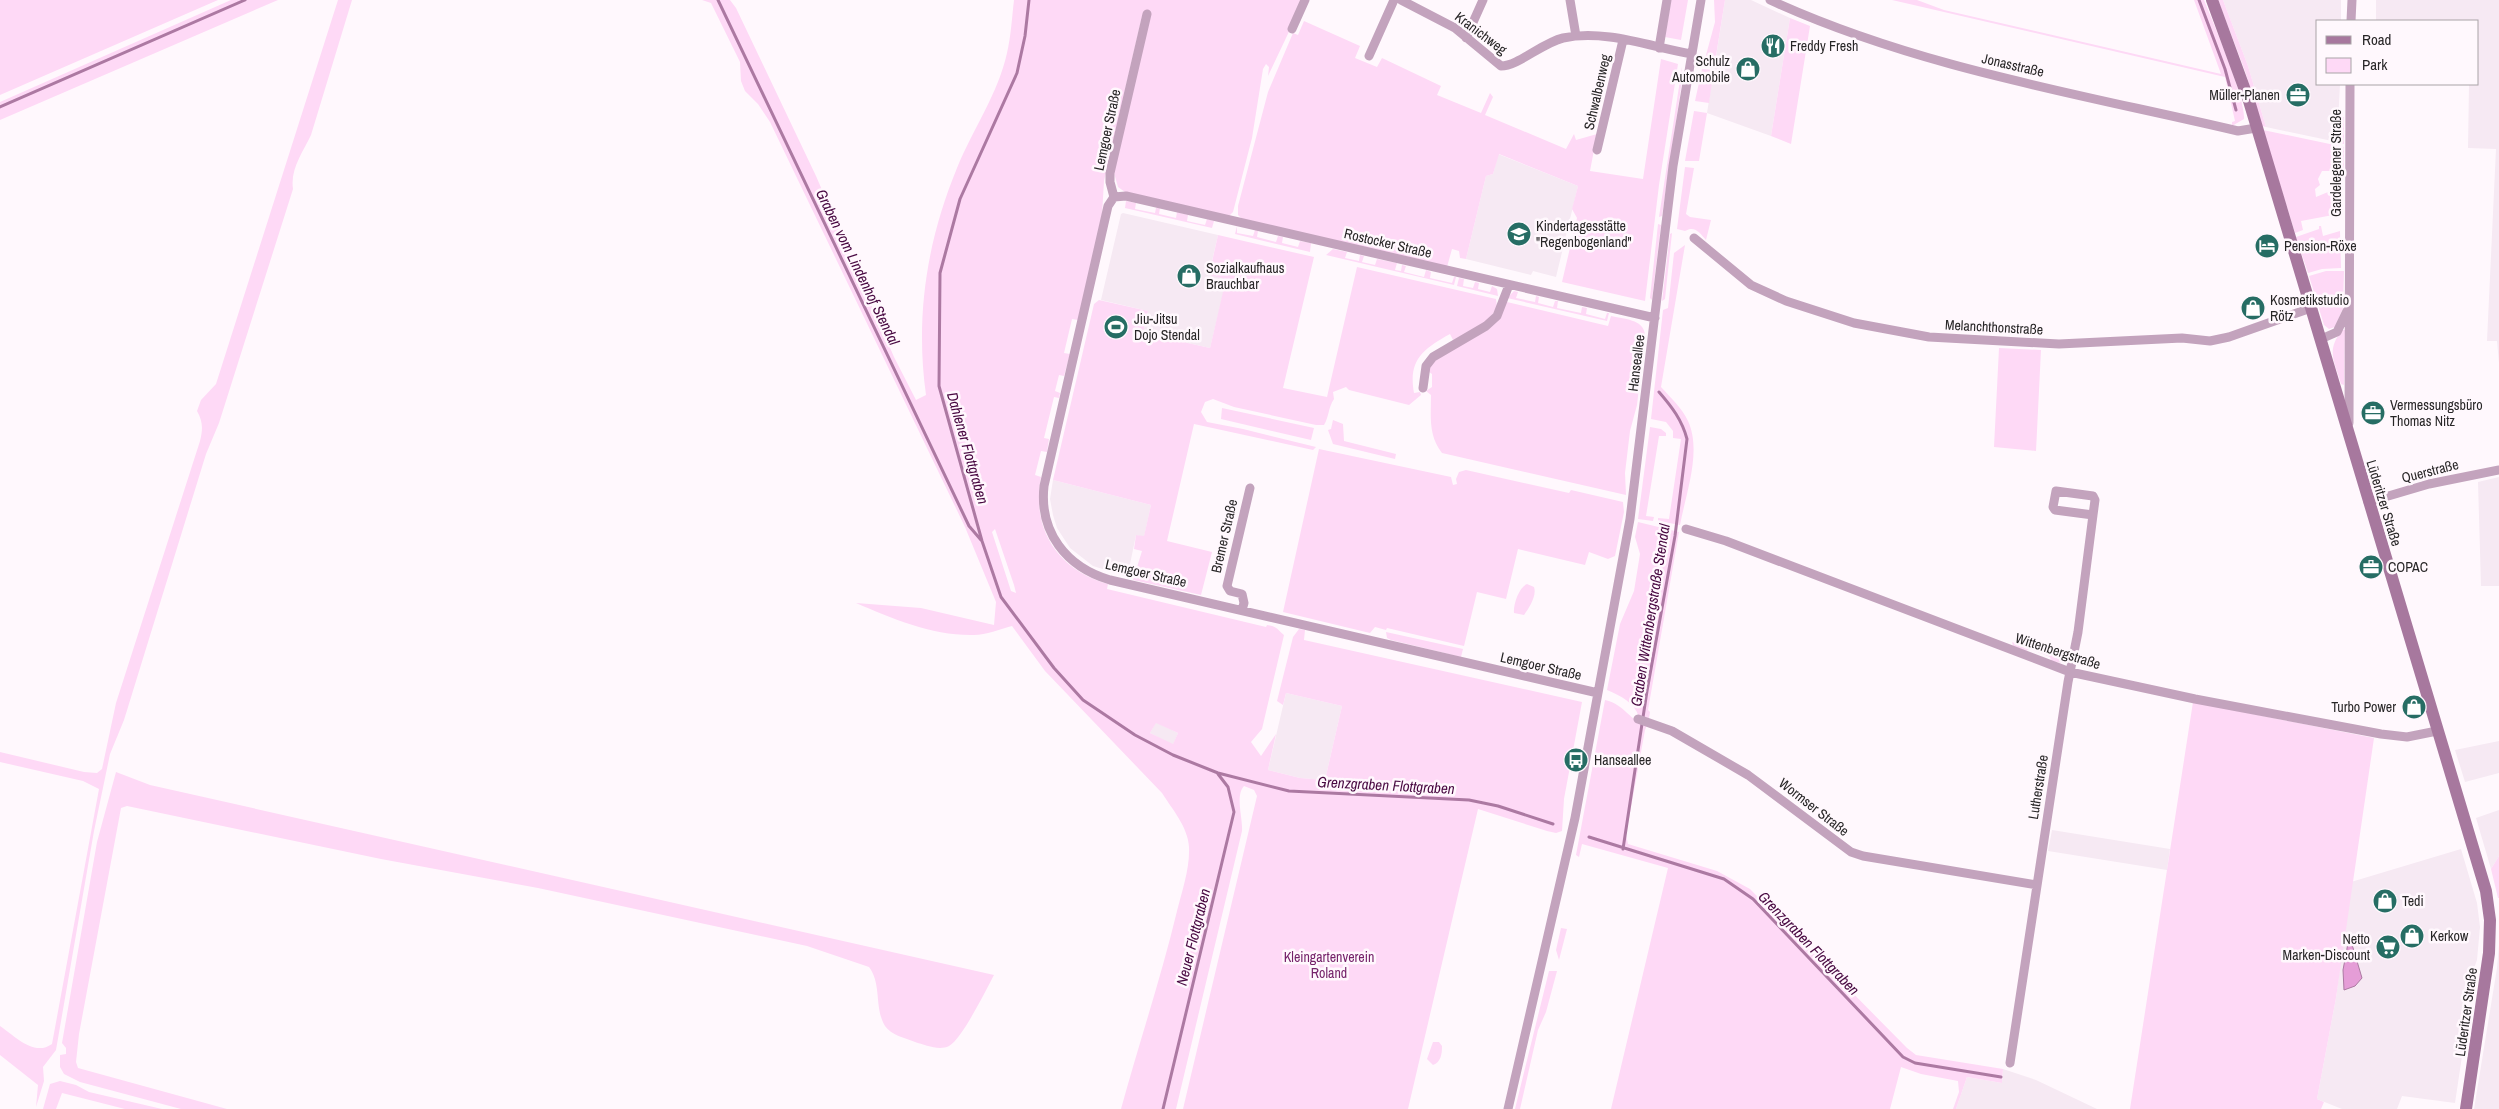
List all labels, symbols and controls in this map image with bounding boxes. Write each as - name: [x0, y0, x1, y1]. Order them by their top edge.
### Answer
- street label: Kranichweg: [1451, 8, 1511, 59]
- legend: [2316, 20, 2479, 85]
- text: Road: [2362, 29, 2391, 50]
- restaurant icon: Freddy Fresh: [1760, 33, 1786, 59]
- place label: Freddy Fresh: [1790, 37, 1858, 55]
- street label: Jonasstraße: [1980, 49, 2046, 81]
- street label: Schwalbenweg: [1580, 52, 1615, 132]
- place label: Schulz Automobile: [1671, 52, 1730, 86]
- text: Park: [2362, 54, 2388, 75]
- shop icon: Schulz Automobile: [1735, 56, 1761, 82]
- office icon: Müller-Planen: [2285, 82, 2311, 108]
- place label: Müller-Planen: [2209, 86, 2280, 104]
- street label: Lemgoer Straße: [1090, 88, 1124, 172]
- street label: Gardelegener Straße: [2327, 109, 2345, 217]
- water label: Graben vom Lindenhof Stendal: [811, 186, 905, 349]
- place label: Kindertagesstätte "Regenbogenland": [1536, 217, 1632, 251]
- school or university icon: Kindertagesstätte "Regenbogenland": [1506, 221, 1532, 247]
- street label: Rostocker Straße: [1342, 224, 1434, 262]
- hotel icon: Pension-Röxe: [2254, 233, 2280, 259]
- place label: Pension-Röxe: [2284, 237, 2357, 255]
- place label: Sozialkaufhaus Brauchbar: [1206, 259, 1285, 293]
- shop icon: Sozialkaufhaus Brauchbar: [1176, 263, 1202, 289]
- place label: Kosmetikstudio Rötz: [2270, 291, 2349, 325]
- shop icon: Kosmetikstudio Rötz: [2240, 295, 2266, 321]
- place label: Jiu-Jitsu Dojo Stendal: [1134, 310, 1200, 344]
- sports icon: Jiu-Jitsu Dojo Stendal: [1103, 314, 1129, 340]
- street label: Melanchthonstraße: [1944, 315, 2044, 339]
- street label: Hanseallee: [1624, 333, 1648, 393]
- water label: Dahlener Flottgraben: [942, 390, 994, 507]
- place label: Vermessungsbüro Thomas Nitz: [2390, 396, 2483, 430]
- office icon: Vermessungsbüro Thomas Nitz: [2360, 400, 2386, 426]
- street label: Querstraße: [2400, 455, 2460, 487]
- street label: Lüderitzer Straße: [2362, 458, 2406, 548]
- street label: Bremer Straße: [1207, 497, 1241, 575]
- water label: Graben Wittenbergstraße Stendal: [1625, 522, 1675, 708]
- office icon: COPAC: [2358, 554, 2384, 580]
- street label: Lemgoer Straße: [1104, 555, 1188, 591]
- place label: COPAC: [2388, 558, 2428, 576]
- street label: Wittenbergstraße: [2013, 629, 2103, 673]
- street label: Lemgoer Straße: [1499, 648, 1583, 684]
- shop icon: Turbo Power: [2401, 694, 2427, 720]
- place label: Turbo Power: [2331, 698, 2396, 716]
- bus stop icon: Hanseallee: [1563, 747, 1589, 773]
- place label: Hanseallee: [1594, 751, 1651, 769]
- street label: Lutherstraße: [2024, 753, 2052, 821]
- water label: Grenzgraben Flottgraben: [1317, 771, 1455, 799]
- street label: Wormser Straße: [1775, 774, 1853, 840]
- water label: Neuer Flottgraben: [1171, 886, 1215, 988]
- water label: Grenzgraben Flottgraben: [1754, 886, 1864, 1000]
- shop icon: Tedi: [2372, 888, 2398, 914]
- place label: Tedi: [2402, 892, 2424, 910]
- shop icon: Kerkow: [2399, 923, 2425, 949]
- place label: Kerkow: [2430, 927, 2469, 945]
- place label: Netto Marken-Discount: [2283, 930, 2370, 964]
- supermarket icon: Netto Marken-Discount: [2375, 934, 2401, 960]
- park label: Kleingartenverein Roland: [1284, 948, 1374, 982]
- street label: Lüderitzer Straße: [2451, 967, 2481, 1057]

